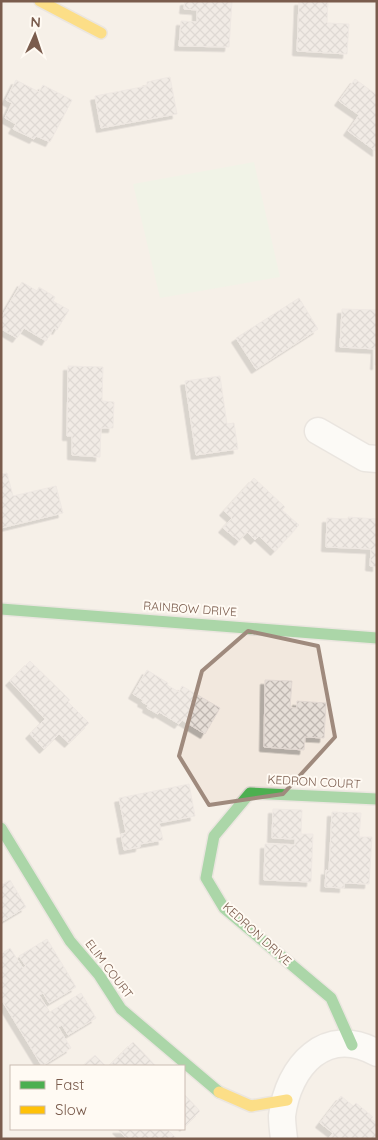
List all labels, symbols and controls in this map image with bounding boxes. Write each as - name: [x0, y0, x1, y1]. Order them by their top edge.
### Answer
- north arrow: [10, 10, 60, 60]
- text: N: [30, 13, 41, 31]
- street label: RAINBOW DRIVE: [143, 598, 238, 619]
- street label: KEDRON COURT: [267, 772, 361, 791]
- street label: KEDRON DRIVE: [220, 899, 295, 968]
- street label: ELIM COURT: [82, 936, 136, 1001]
- legend: [10, 1065, 185, 1130]
- text: Fast: [55, 1075, 84, 1094]
- text: Slow: [55, 1100, 87, 1119]

